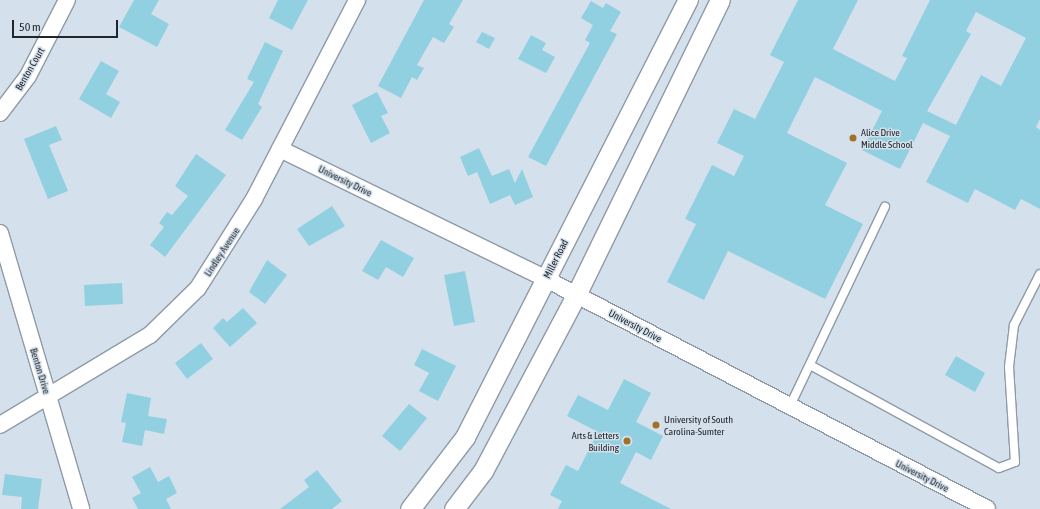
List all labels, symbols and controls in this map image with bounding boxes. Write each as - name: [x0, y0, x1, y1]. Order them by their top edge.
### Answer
- scale bar: [14, 12, 120, 38]
- text: 50 m: [19, 20, 41, 34]
- street label: Benton Court: [13, 45, 47, 93]
- place label: Alice Drive Middle School: [861, 126, 913, 150]
- marker: Alice Drive Middle School: [848, 133, 858, 143]
- street label: University Drive: [316, 163, 374, 199]
- street label: Lindley Avenue: [202, 225, 242, 279]
- street label: Miller Road: [541, 237, 571, 281]
- street label: University Drive: [607, 307, 663, 345]
- street label: Benton Drive: [27, 347, 53, 395]
- place label: University of South Carolina-Sumter: [664, 413, 733, 436]
- marker: University of South Carolina-Sumter: [651, 420, 661, 430]
- place label: Arts & Letters Building: [572, 429, 619, 452]
- marker: Arts & Letters Building: [622, 436, 632, 446]
- street label: University Drive: [893, 457, 951, 495]

